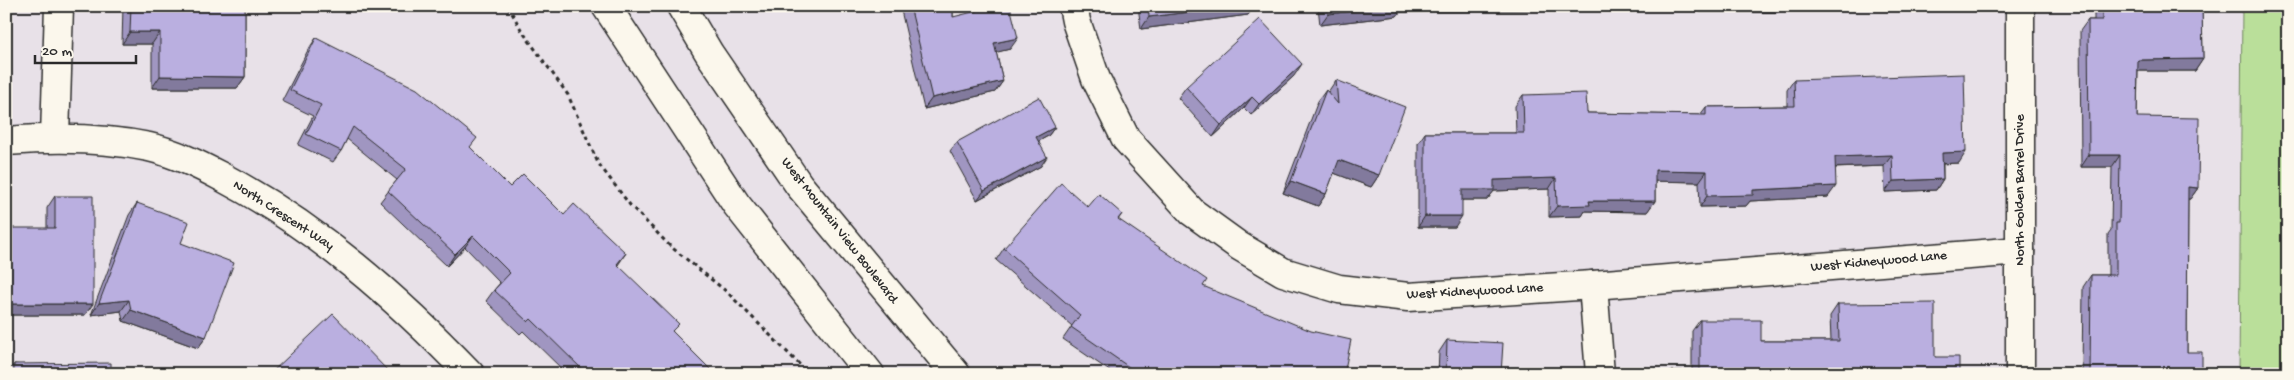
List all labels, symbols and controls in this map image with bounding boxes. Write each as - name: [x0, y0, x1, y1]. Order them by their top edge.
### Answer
- scale bar: [35, 32, 136, 64]
- text: 20 m: [42, 43, 72, 61]
- street label: North Golden Barrel Drive: [2012, 113, 2029, 266]
- street label: West Mountain View Boulevard: [777, 155, 902, 309]
- street label: North Crescent Way: [229, 177, 337, 255]
- street label: West Kidneywood Lane: [1810, 248, 1949, 276]
- street label: West Kidneywood Lane: [1406, 280, 1544, 304]

